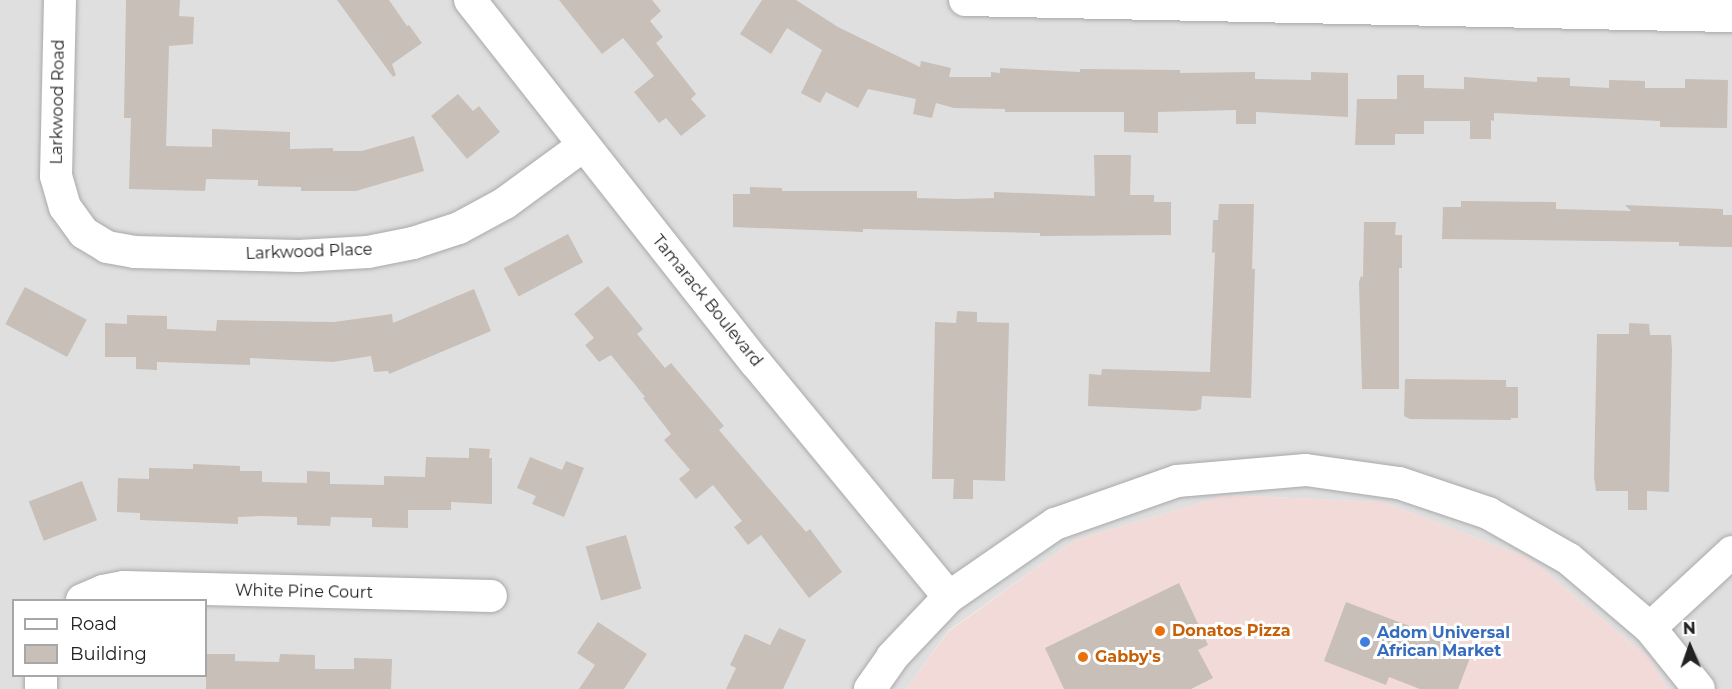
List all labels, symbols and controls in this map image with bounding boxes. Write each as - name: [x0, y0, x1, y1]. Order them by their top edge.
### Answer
- street label: Larkwood Road: [47, 39, 69, 165]
- street label: Tamarack Boulevard: [648, 231, 766, 371]
- street label: Larkwood Place: [245, 240, 373, 264]
- street label: White Pine Court: [235, 581, 373, 603]
- legend: [12, 599, 207, 677]
- text: Road: [70, 613, 117, 635]
- north arrow: [1660, 617, 1720, 677]
- text: N: [1683, 619, 1696, 638]
- place label: Donatos Pizza: [1172, 621, 1291, 641]
- place label: Adom Universal African Market: [1377, 623, 1510, 661]
- marker: Donatos Pizza: [1153, 624, 1167, 638]
- marker: Adom Universal African Market: [1358, 635, 1372, 649]
- text: Building: [70, 643, 147, 665]
- place label: Gabby's: [1095, 647, 1161, 667]
- marker: Gabby's: [1076, 650, 1090, 664]

